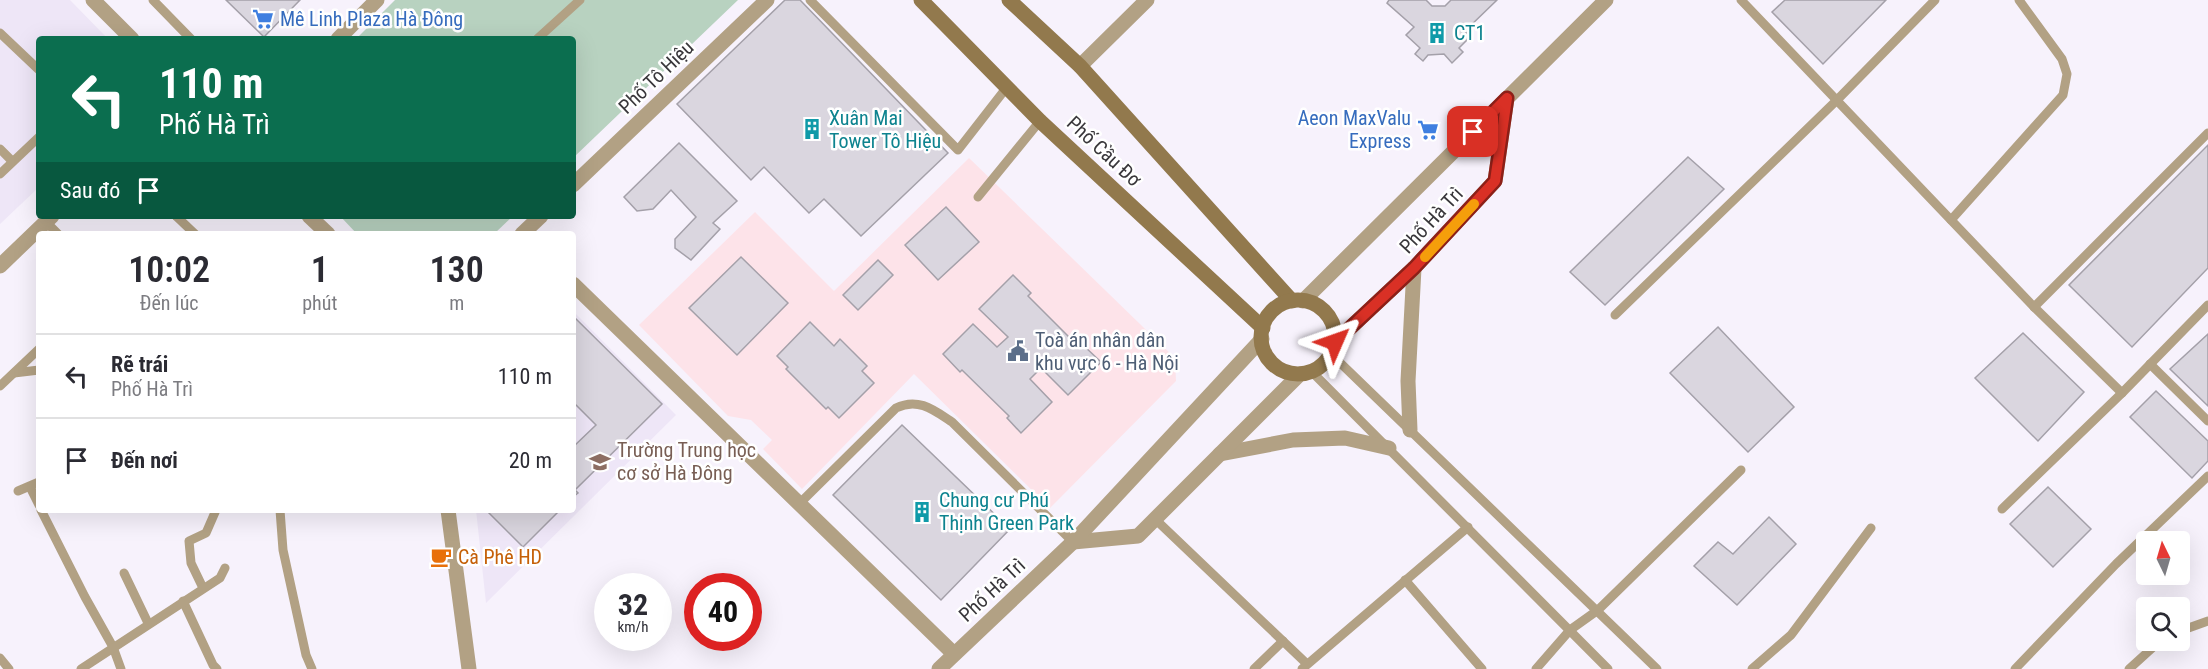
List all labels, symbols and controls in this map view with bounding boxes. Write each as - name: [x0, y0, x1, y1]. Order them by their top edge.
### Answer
- supermarket icon: Mê Linh Plaza Hà Đông: [251, 7, 275, 31]
- place label: Mê Linh Plaza Hà Đông: [280, 7, 463, 31]
- building icon: CT1: [1425, 21, 1449, 45]
- place label: CT1: [1454, 21, 1485, 45]
- street label: Phố Tô Hiệu: [613, 35, 699, 119]
- text: 110 m: [159, 59, 264, 108]
- icon: left: [60, 60, 138, 138]
- place label: Xuân Mai Tower Tô Hiệu: [829, 106, 941, 153]
- place label: Aeon MaxValu Express: [1298, 106, 1411, 153]
- pin: [1447, 106, 1498, 157]
- text: Phố Hà Trì: [159, 109, 270, 141]
- street label: Phố Cầu Đơ: [1062, 111, 1147, 192]
- icon: arrive: [1456, 115, 1489, 148]
- building icon: Xuân Mai Tower Tô Hiệu: [800, 117, 824, 141]
- supermarket icon: Aeon MaxValu Express: [1416, 118, 1440, 142]
- icon: arrive: [132, 174, 165, 207]
- text: Sau đó: [60, 178, 120, 203]
- street label: Phố Hà Trì: [1394, 182, 1468, 258]
- text: 10:02: [128, 249, 210, 291]
- text: 1: [311, 249, 329, 291]
- text: 130: [430, 249, 484, 291]
- text: Đến lúc: [140, 291, 199, 315]
- text: phút: [302, 291, 337, 315]
- text: m: [449, 291, 464, 315]
- position arrow: [1303, 310, 1367, 374]
- place label: Toà án nhân dân khu vực 6 - Hà Nội: [1035, 328, 1179, 375]
- public building icon: Toà án nhân dân khu vực 6 - Hà Nội: [1006, 339, 1030, 363]
- text: Rẽ trái: [111, 352, 168, 377]
- icon: left: [60, 360, 93, 393]
- text: 110 m: [498, 364, 552, 389]
- text: Phố Hà Trì: [111, 377, 193, 401]
- place label: Trường Trung học cơ sở Hà Đông: [617, 438, 756, 485]
- icon: arrive: [60, 444, 93, 477]
- text: Đến nơi: [111, 448, 178, 473]
- text: 20 m: [509, 448, 552, 473]
- school or university icon: Trường Trung học cơ sở Hà Đông: [588, 450, 612, 474]
- place label: Chung cư Phú Thịnh Green Park: [939, 488, 1074, 535]
- building icon: Chung cư Phú Thịnh Green Park: [910, 500, 934, 524]
- north arrow: [2136, 531, 2190, 585]
- map controls: [2136, 531, 2190, 651]
- cafe icon: Cà Phê HD: [429, 545, 453, 569]
- place label: Cà Phê HD: [458, 545, 542, 569]
- street label: Phố Hà Trì: [954, 553, 1030, 627]
- speed limit sign: 40: [684, 573, 762, 651]
- text: 32: [618, 587, 648, 622]
- button: search: [2136, 597, 2190, 651]
- text: km/h: [618, 618, 648, 636]

